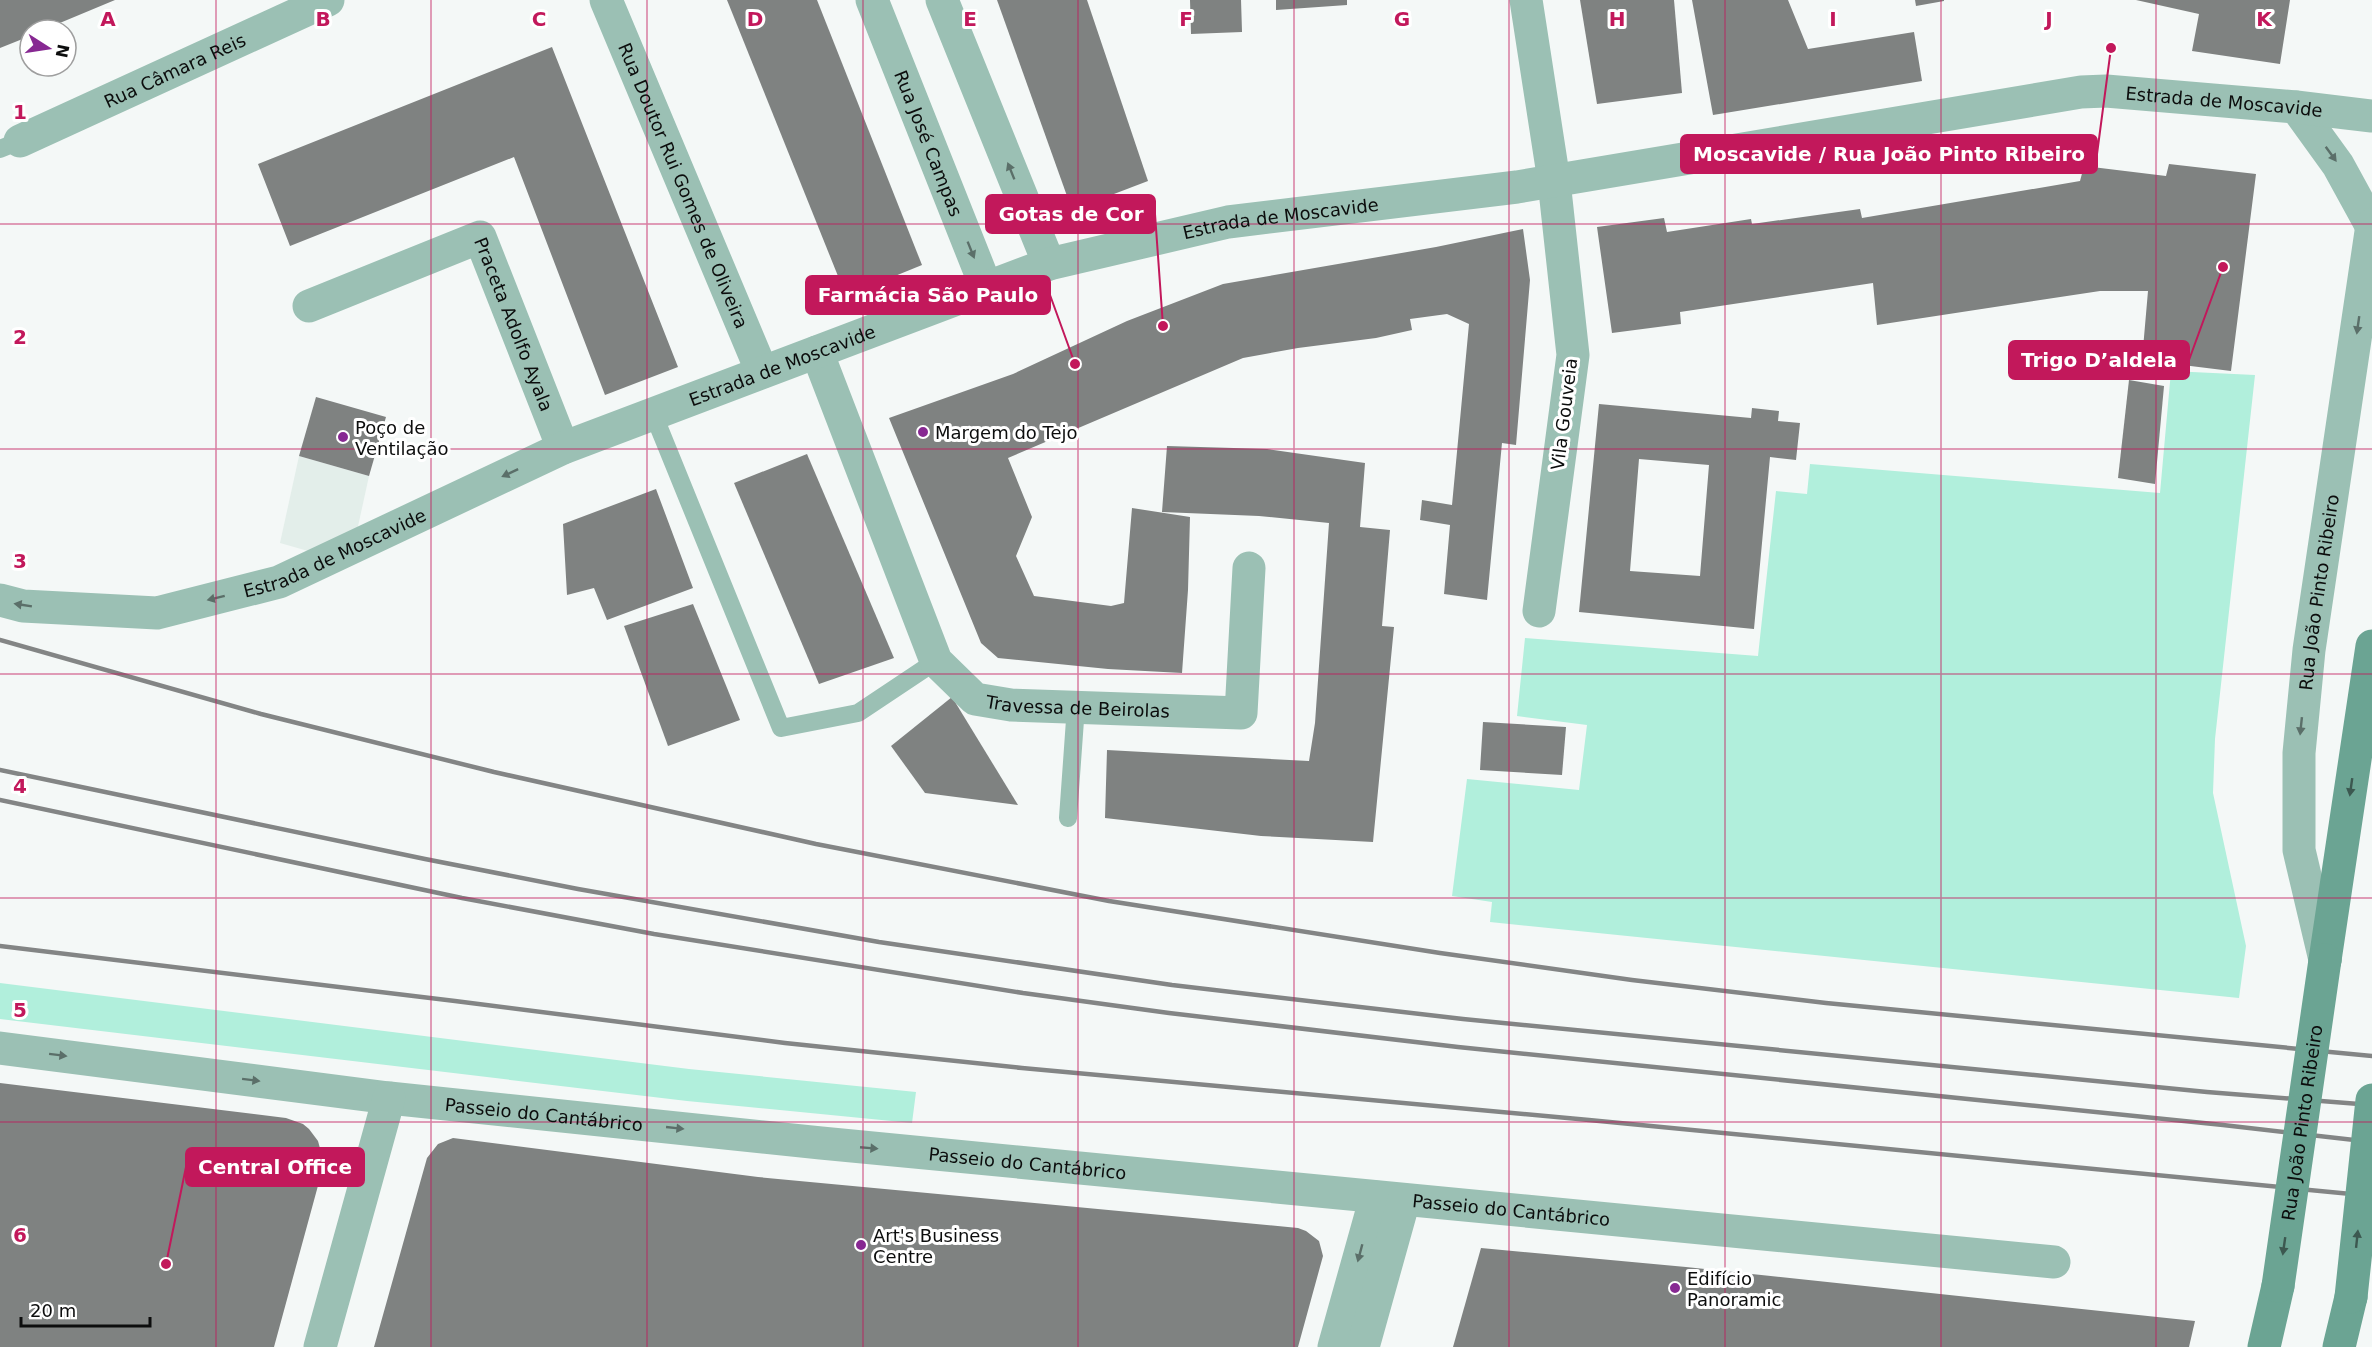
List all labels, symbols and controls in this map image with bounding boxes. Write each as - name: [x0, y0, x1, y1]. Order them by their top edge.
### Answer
- text: A: [100, 7, 116, 31]
- text: B: [315, 7, 331, 31]
- text: C: [532, 7, 546, 31]
- text: D: [747, 7, 763, 31]
- text: E: [963, 7, 977, 31]
- text: F: [1179, 7, 1193, 31]
- text: G: [1394, 7, 1410, 31]
- text: H: [1609, 7, 1625, 31]
- text: I: [1829, 7, 1837, 31]
- text: J: [2043, 7, 2053, 31]
- text: K: [2256, 7, 2273, 31]
- north arrow: [18, 18, 78, 78]
- street label: Rua Câmara Reis: [100, 29, 249, 112]
- street label: Rua Doutor Rui Gomes de Oliveira: [615, 39, 753, 331]
- text: N: [51, 42, 73, 60]
- street label: Rua José Campas: [890, 67, 967, 219]
- street label: Estrada de Moscavide: [2125, 82, 2324, 121]
- text: 1: [13, 100, 27, 124]
- callout: Moscavide / Rua João Pinto Ribeiro: [1681, 135, 2097, 173]
- text: Moscavide / Rua João Pinto Ribeiro: [1693, 142, 2085, 166]
- one-way arrow: [2324, 147, 2336, 162]
- one-way arrow: [1006, 161, 1016, 179]
- street label: Estrada de Moscavide: [1181, 193, 1380, 243]
- callout: Gotas de Cor: [986, 195, 1155, 233]
- text: Gotas de Cor: [998, 202, 1144, 226]
- street label: Praceta Adolfo Ayala: [471, 234, 558, 414]
- one-way arrow: [967, 241, 976, 259]
- callout: Farmácia São Paulo: [806, 276, 1050, 314]
- text: Farmácia São Paulo: [818, 283, 1038, 307]
- one-way arrow: [2353, 316, 2362, 335]
- street label: Estrada de Moscavide: [686, 320, 878, 410]
- text: 2: [13, 325, 27, 349]
- callout: Trigo D’aldela: [2009, 341, 2189, 379]
- text: Trigo D’aldela: [2021, 348, 2177, 372]
- street label: Vila Gouveia: [1547, 357, 1581, 471]
- place label: Poço de Ventilação: [355, 417, 448, 459]
- place label: Margem do Tejo: [935, 422, 1078, 443]
- marker: Margem do Tejo: [916, 425, 930, 439]
- marker: Poço de Ventilação: [336, 430, 350, 444]
- one-way arrow: [501, 468, 518, 477]
- street label: Rua João Pinto Ribeiro: [2295, 493, 2342, 691]
- street label: Estrada de Moscavide: [241, 504, 429, 601]
- text: 3: [13, 549, 27, 573]
- one-way arrow: [206, 594, 225, 604]
- one-way arrow: [13, 600, 32, 609]
- street label: Travessa de Beirolas: [983, 690, 1170, 721]
- one-way arrow: [2296, 717, 2306, 736]
- text: 4: [13, 774, 27, 798]
- one-way arrow: [2346, 778, 2355, 797]
- text: 5: [13, 998, 27, 1022]
- street label: Rua João Pinto Ribeiro: [2277, 1023, 2326, 1222]
- one-way arrow: [49, 1051, 68, 1060]
- one-way arrow: [242, 1075, 261, 1085]
- street label: Passeio do Cantábrico: [444, 1093, 644, 1135]
- one-way arrow: [665, 1123, 684, 1133]
- one-way arrow: [859, 1143, 878, 1153]
- street label: Passeio do Cantábrico: [928, 1143, 1127, 1183]
- callout: Central Office: [186, 1148, 364, 1186]
- text: Central Office: [198, 1155, 352, 1179]
- street label: Passeio do Cantábrico: [1411, 1190, 1611, 1230]
- text: 6: [13, 1223, 27, 1247]
- place label: Art's Business Centre: [873, 1225, 999, 1267]
- one-way arrow: [2352, 1230, 2362, 1249]
- one-way arrow: [2279, 1237, 2288, 1256]
- marker: Art's Business Centre: [854, 1238, 868, 1252]
- one-way arrow: [1355, 1244, 1364, 1262]
- place label: Edifício Panoramic: [1687, 1268, 1781, 1310]
- marker: Edifício Panoramic: [1668, 1281, 1682, 1295]
- scale bar: [21, 1290, 150, 1328]
- text: 20 m: [30, 1300, 76, 1321]

